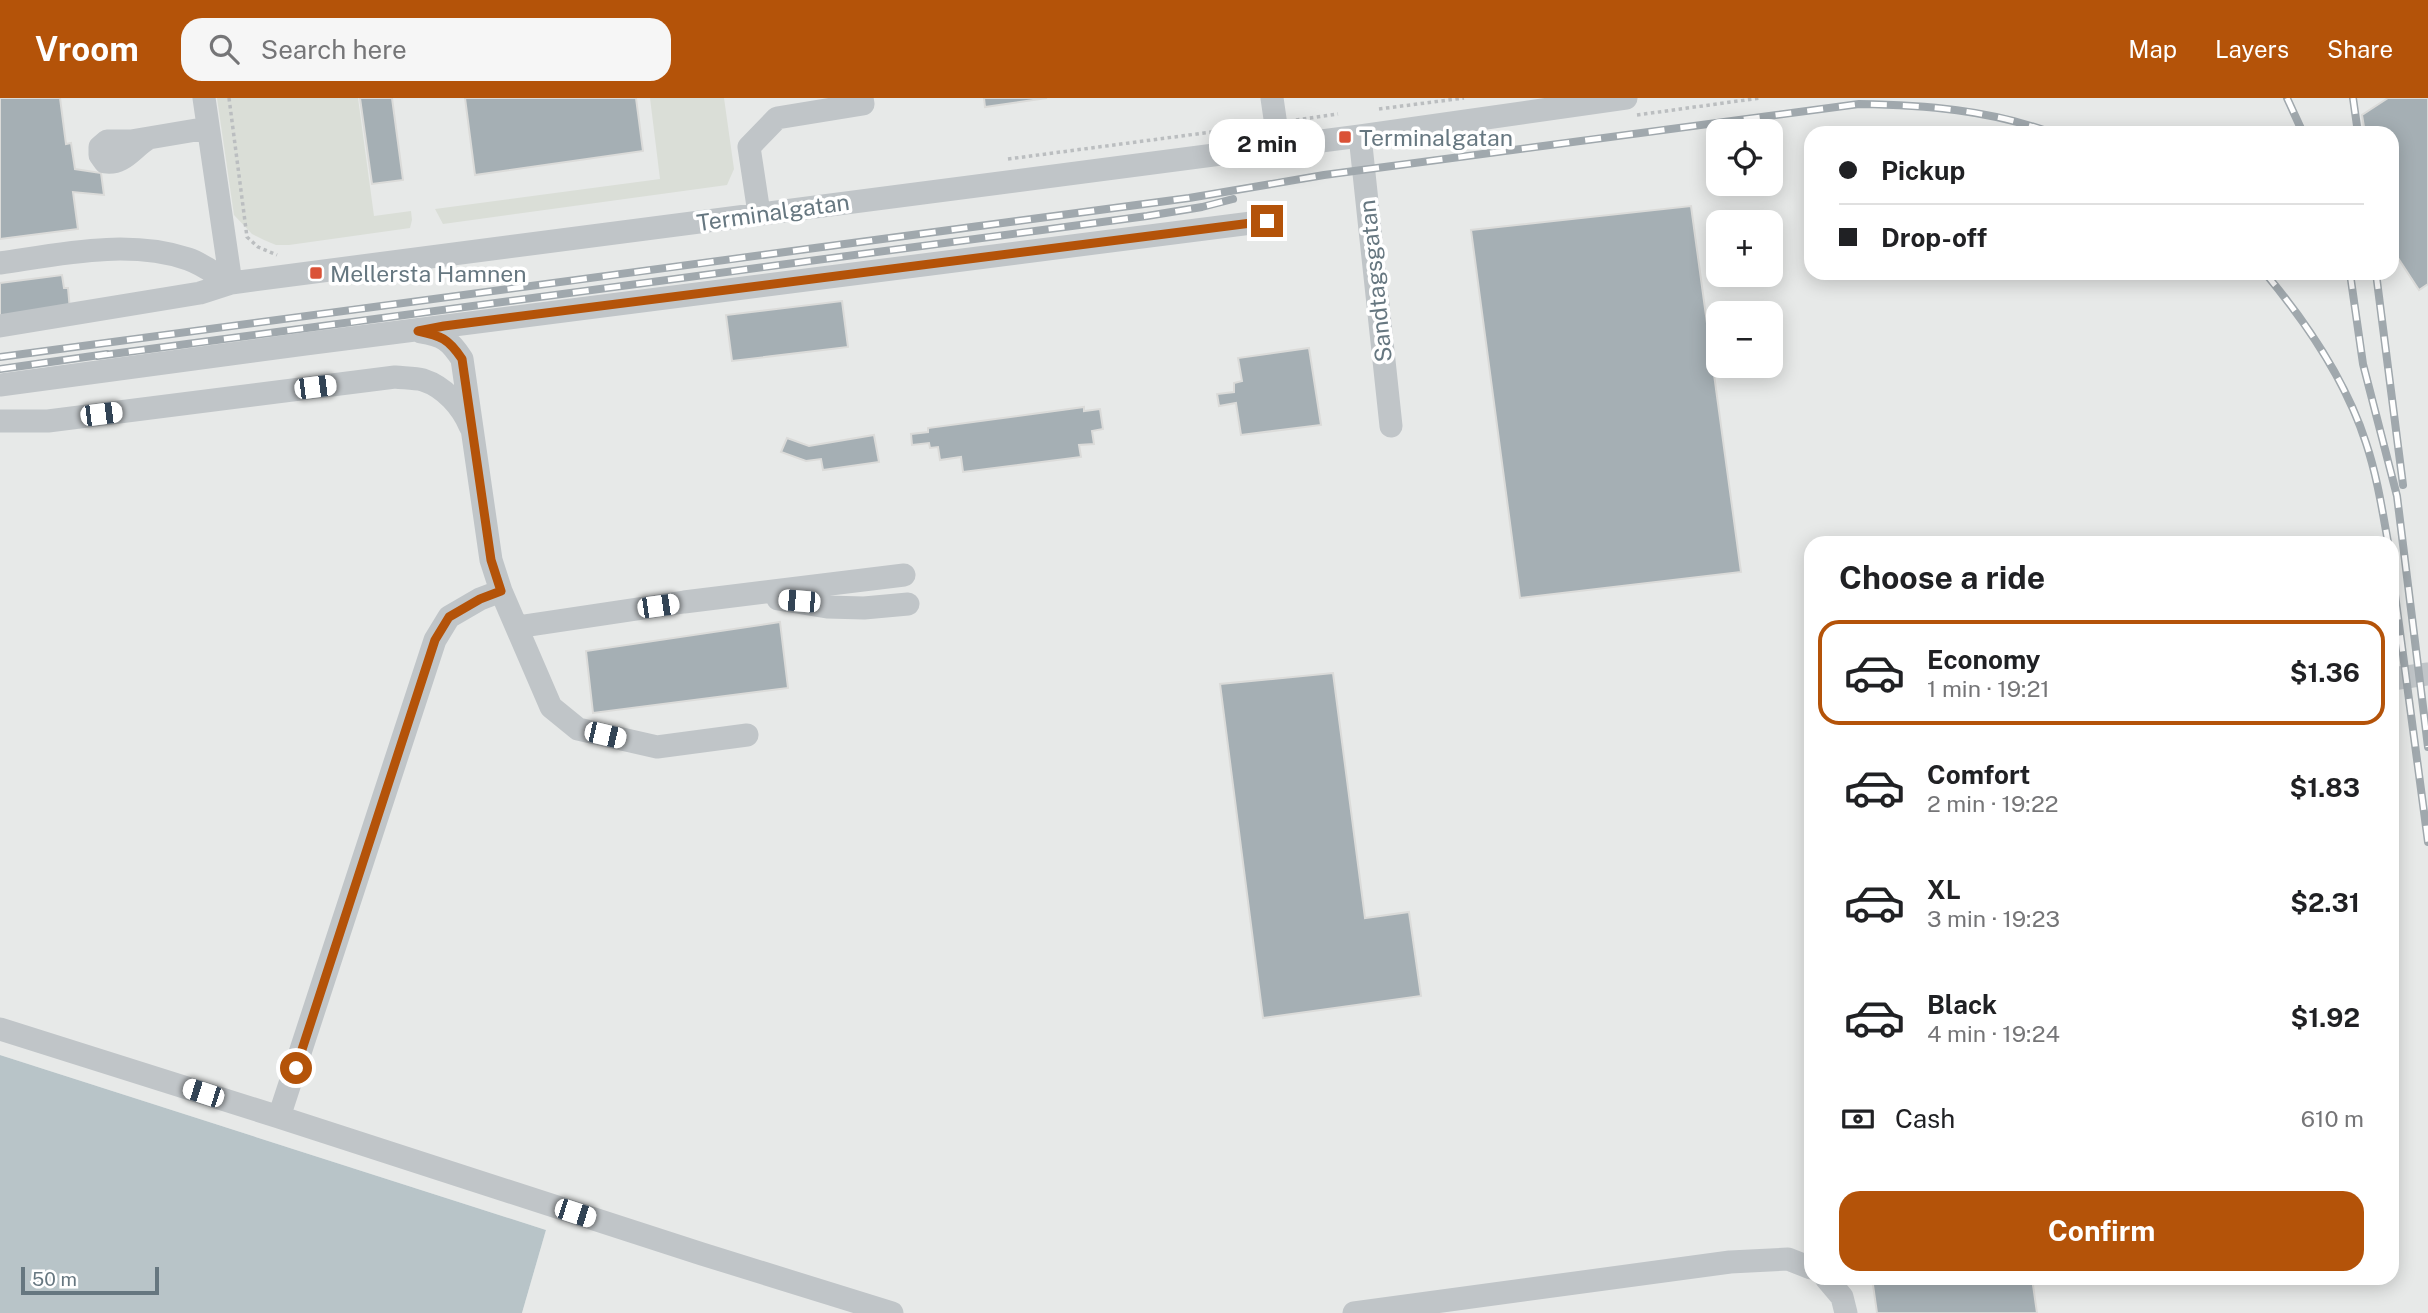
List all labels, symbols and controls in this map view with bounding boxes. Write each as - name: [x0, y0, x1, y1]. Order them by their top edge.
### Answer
- search box: [181, 18, 671, 81]
- text: Vroom: [35, 30, 139, 68]
- icon: search: [205, 30, 243, 68]
- text: Search here: [261, 34, 407, 65]
- text: Map: [2128, 35, 2177, 63]
- text: Layers: [2215, 35, 2289, 63]
- text: Share: [2327, 35, 2393, 63]
- map controls: [1706, 119, 1783, 378]
- button: locate: [1706, 119, 1783, 196]
- callout: 2 min: [1209, 120, 1325, 169]
- place label: Terminalgatan: [1359, 124, 1513, 151]
- marker: Terminalgatan: [1337, 129, 1353, 145]
- text: 2 min: [1237, 130, 1297, 157]
- text: Pickup: [1881, 155, 1965, 186]
- street label: Terminalgatan: [695, 188, 851, 236]
- street label: Sandtagsgatan: [1353, 198, 1397, 364]
- route end: [1251, 205, 1283, 237]
- button: +: [1706, 210, 1783, 287]
- text: Drop-off: [1881, 222, 1987, 253]
- place label: Mellersta Hamnen: [330, 260, 526, 287]
- marker: Mellersta Hamnen: [308, 265, 324, 281]
- button: −: [1706, 301, 1783, 378]
- car: [293, 374, 338, 400]
- car: [79, 401, 124, 427]
- text: Choose a ride: [1839, 559, 2045, 596]
- car: [778, 589, 821, 613]
- car: [636, 593, 681, 619]
- icon: car: [1843, 641, 1906, 704]
- text: Economy: [1927, 644, 2040, 675]
- text: $1.36: [2290, 657, 2360, 688]
- text: 1 min · 19:21: [1927, 675, 2050, 702]
- car: [583, 720, 628, 750]
- icon: car: [1843, 756, 1906, 819]
- text: Comfort: [1927, 759, 2030, 790]
- text: $1.83: [2290, 772, 2360, 803]
- text: 2 min · 19:22: [1927, 790, 2058, 817]
- icon: car: [1843, 871, 1906, 934]
- text: XL: [1927, 874, 1961, 905]
- text: $2.31: [2290, 887, 2360, 918]
- text: 3 min · 19:23: [1927, 905, 2060, 932]
- icon: car: [1843, 986, 1906, 1049]
- text: Black: [1927, 989, 1997, 1020]
- text: $1.92: [2291, 1002, 2360, 1033]
- text: 4 min · 19:24: [1927, 1020, 2060, 1047]
- route start: [280, 1052, 312, 1084]
- car: [180, 1077, 227, 1109]
- icon: cash: [1839, 1100, 1877, 1138]
- text: Cash: [1895, 1103, 1955, 1134]
- text: 610 m: [2301, 1105, 2364, 1132]
- button: Confirm: [1839, 1191, 2364, 1271]
- car: [552, 1197, 599, 1229]
- scale bar: [21, 1264, 159, 1296]
- text: 50 m: [32, 1268, 77, 1290]

